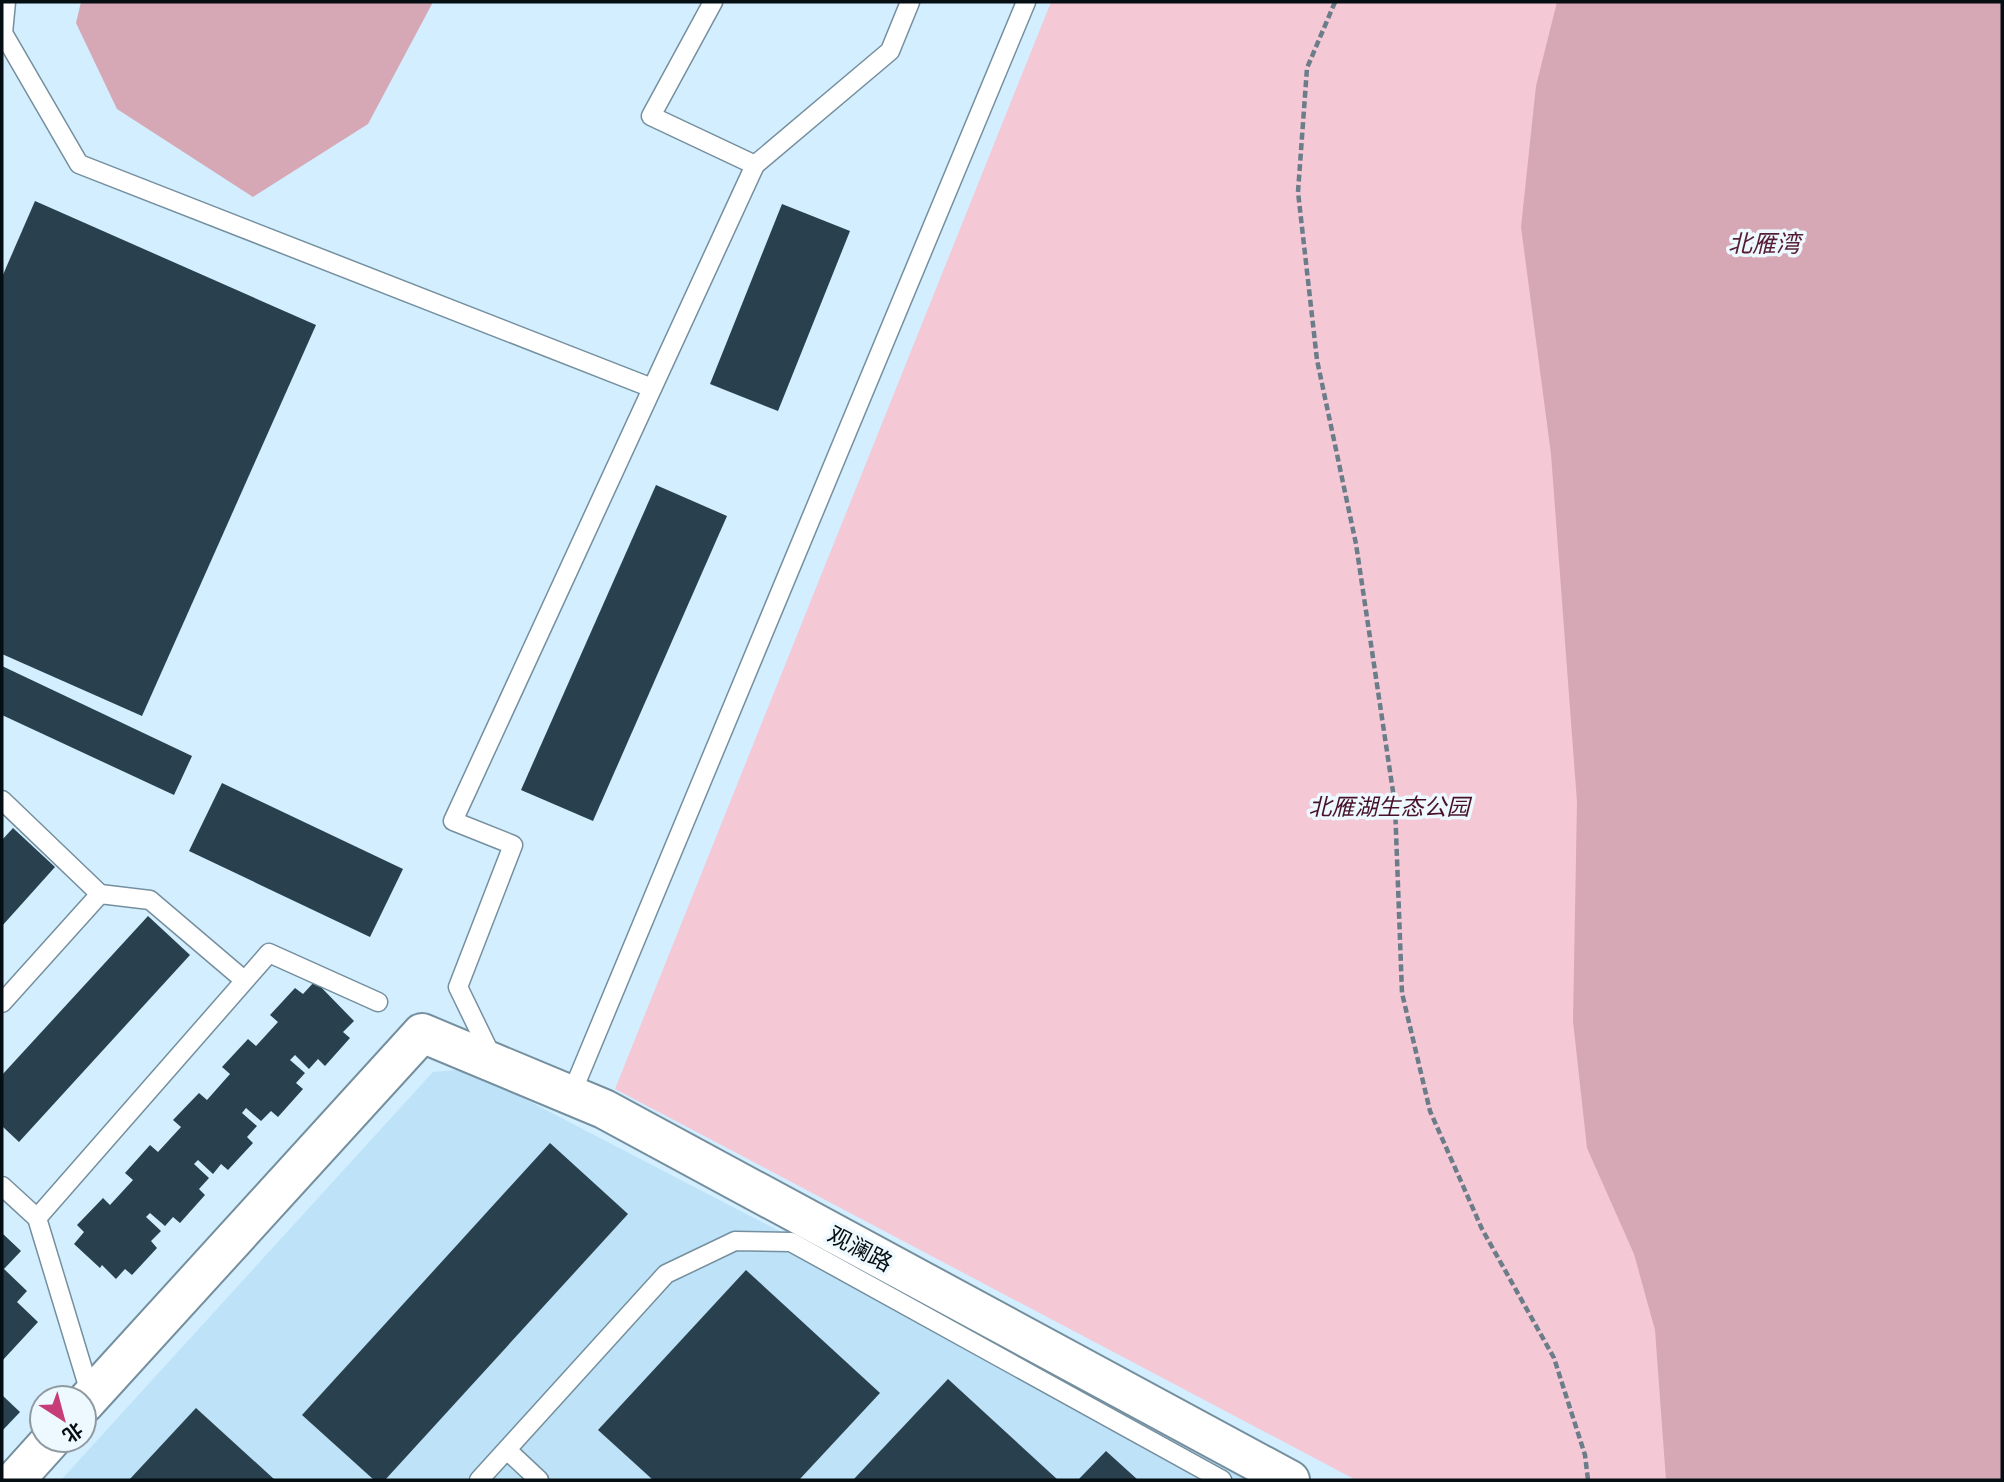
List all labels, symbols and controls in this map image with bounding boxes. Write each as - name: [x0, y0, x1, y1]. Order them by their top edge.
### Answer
- water label: 北雁湾: [1728, 224, 1804, 259]
- park label: 北雁湖生态公园: [1309, 788, 1473, 822]
- street label: 观澜路: [823, 1216, 899, 1278]
- north arrow: [28, 1384, 98, 1454]
- text: 北: [58, 1417, 90, 1450]

